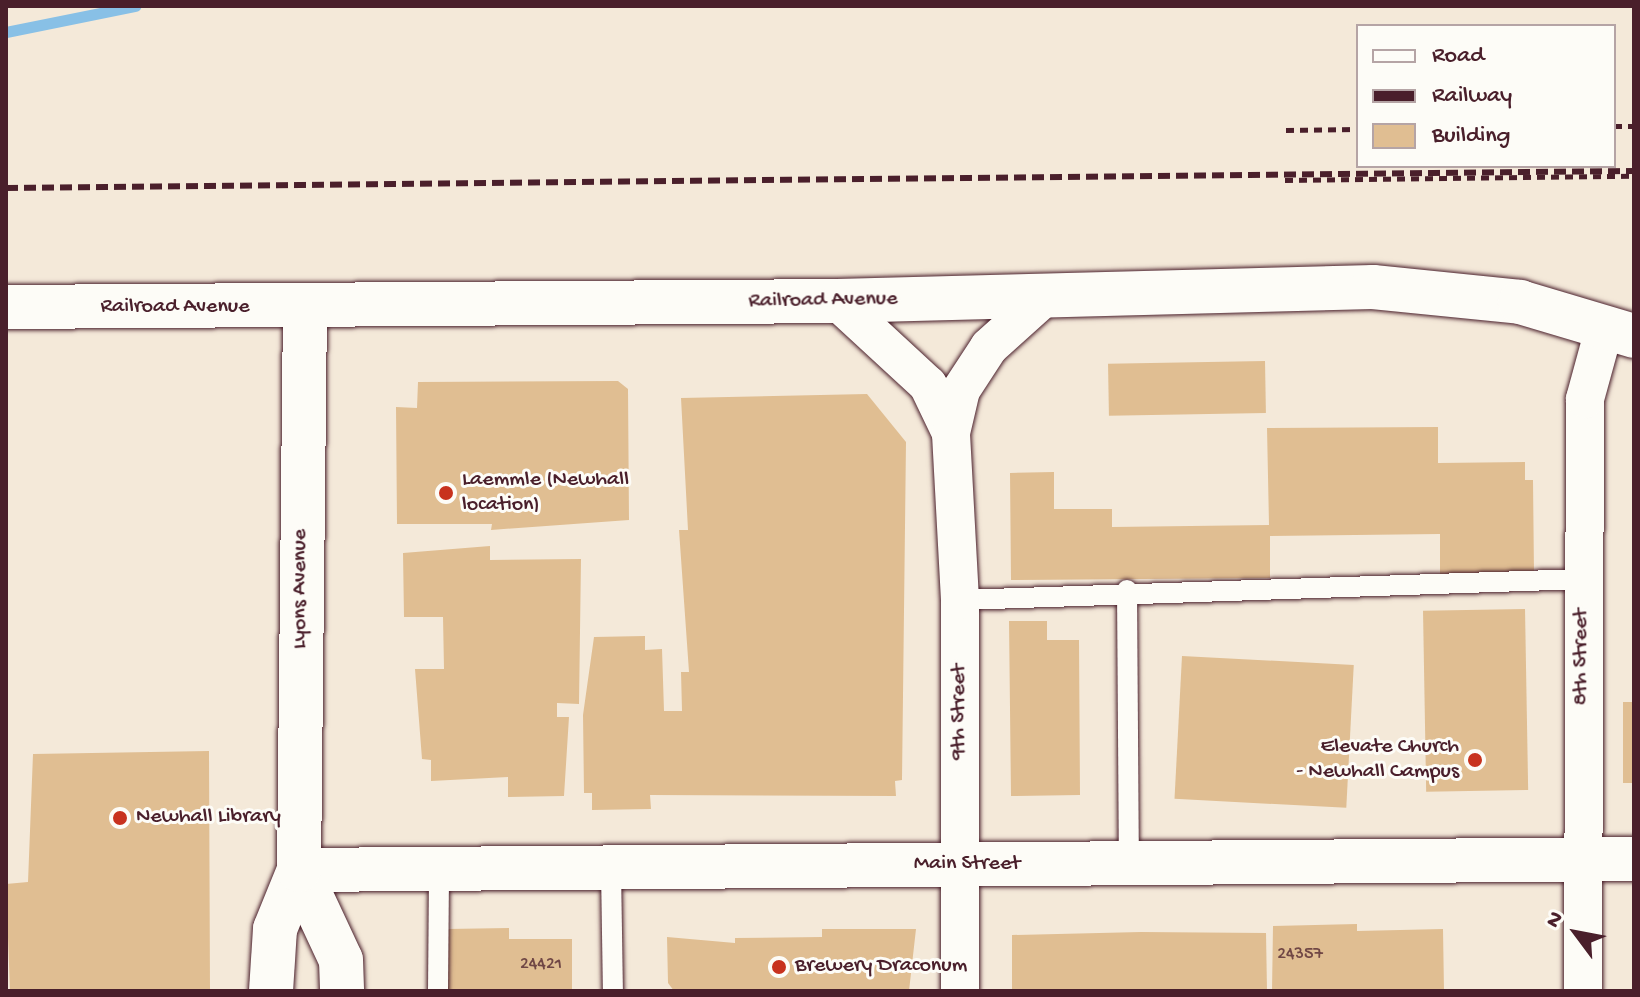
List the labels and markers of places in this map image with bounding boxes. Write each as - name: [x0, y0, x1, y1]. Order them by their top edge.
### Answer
- place label: Laemmle (Newhall location): [462, 467, 629, 518]
- marker: Laemmle (Newhall location): [437, 484, 455, 502]
- place label: Elevate Church - Newhall Campus: [1296, 734, 1459, 786]
- marker: Elevate Church - Newhall Campus: [1466, 751, 1484, 769]
- place label: Newhall Library: [136, 805, 281, 831]
- marker: Newhall Library: [111, 809, 129, 827]
- place label: Brewery Draconum: [795, 954, 967, 980]
- marker: Brewery Draconum: [770, 958, 788, 976]

